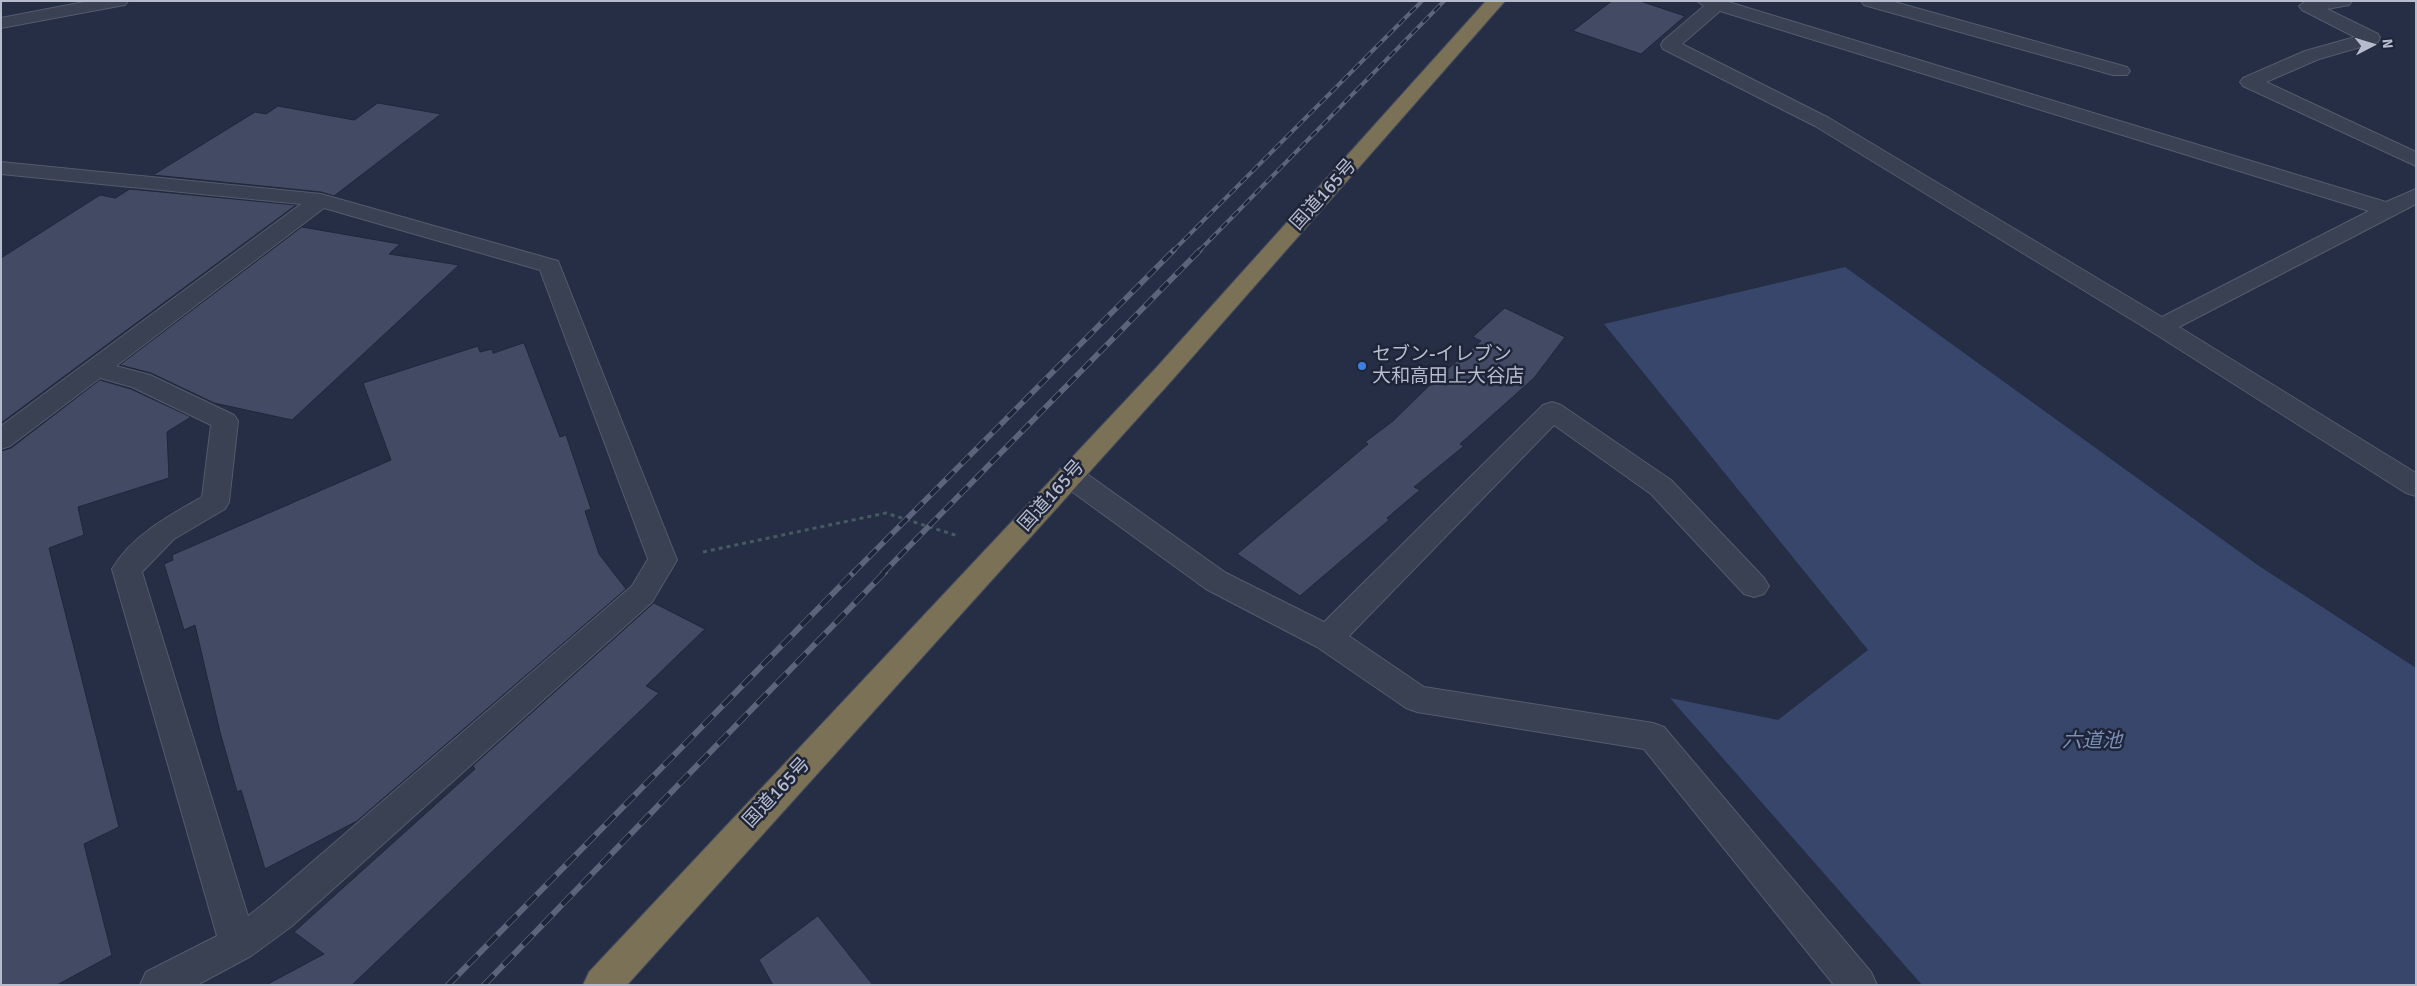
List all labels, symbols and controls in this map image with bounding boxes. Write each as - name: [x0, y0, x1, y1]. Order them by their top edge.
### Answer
- north arrow: [2347, 20, 2397, 70]
- text: N: [2379, 38, 2396, 49]
- street label: 国道165号: [1286, 155, 1362, 235]
- place label: セブン-イレブン 大和高田上大谷店: [1372, 344, 1524, 388]
- marker: セブン-イレブン 大和高田上大谷店: [1356, 360, 1368, 372]
- street label: 国道165号: [1014, 456, 1090, 536]
- water label: 六道池: [2062, 730, 2122, 754]
- street label: 国道165号: [739, 753, 815, 833]

